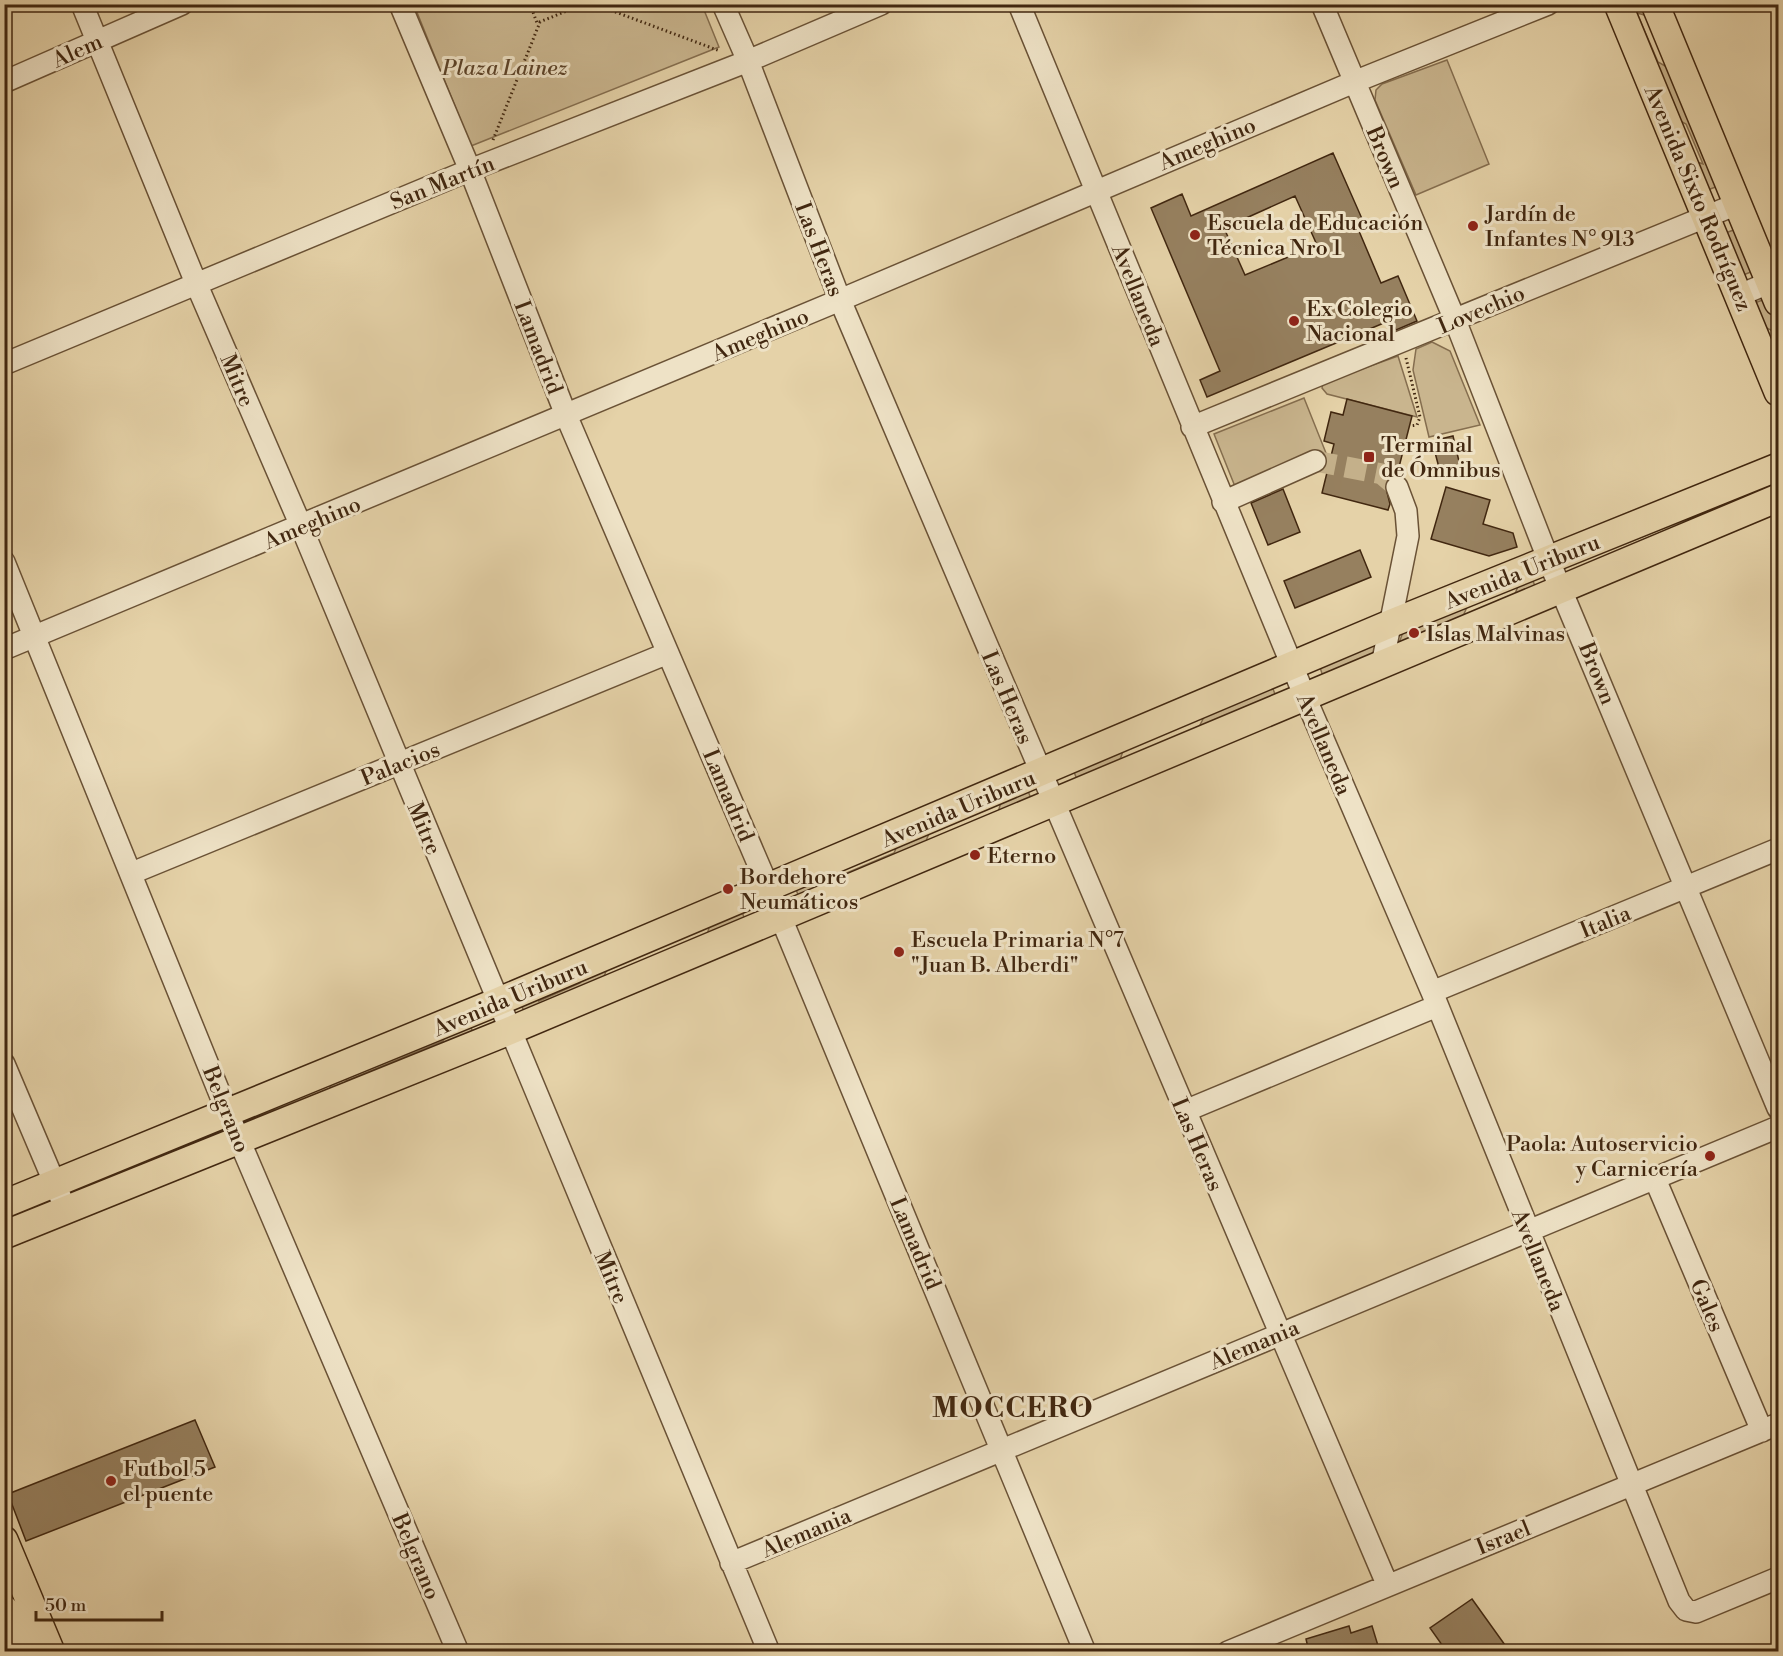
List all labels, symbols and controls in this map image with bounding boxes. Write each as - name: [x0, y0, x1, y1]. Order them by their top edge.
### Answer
- street label: Alem: [47, 28, 107, 75]
- park label: Plaza Lainez: [441, 55, 568, 82]
- street label: Avenida Sixto Rodríguez: [1637, 81, 1757, 315]
- street label: Ameghino: [1154, 112, 1260, 177]
- street label: Brown: [1359, 122, 1410, 193]
- street label: San Martín: [386, 150, 499, 217]
- street label: Las Heras: [788, 199, 849, 300]
- place label: Jardín de Infantes N° 913: [1484, 201, 1635, 253]
- place label: Escuela de Educación Técnica Nro 1: [1207, 210, 1423, 262]
- marker: Jardín de Infantes N° 913: [1466, 219, 1480, 233]
- marker: Escuela de Educación Técnica Nro 1: [1188, 228, 1202, 242]
- street label: Avellaneda: [1105, 240, 1171, 351]
- street label: Lovechio: [1434, 280, 1529, 341]
- place label: Ex Colegio Nacional: [1306, 296, 1413, 348]
- street label: Lamadrid: [507, 297, 568, 399]
- street label: Ameghino: [707, 303, 813, 368]
- marker: Ex Colegio Nacional: [1287, 314, 1301, 328]
- street label: Mitre: [214, 350, 260, 411]
- place label: Terminal de Ómnibus: [1381, 432, 1501, 484]
- marker: Terminal de Ómnibus: [1362, 450, 1376, 464]
- street label: Ameghino: [259, 491, 365, 556]
- street label: Avenida Uriburu: [1440, 529, 1605, 616]
- place label: Islas Malvinas: [1426, 621, 1565, 648]
- marker: Islas Malvinas: [1407, 626, 1421, 640]
- street label: Brown: [1572, 637, 1621, 709]
- street label: Las Heras: [975, 647, 1038, 748]
- street label: Avellaneda: [1290, 689, 1357, 800]
- street label: Palacios: [357, 736, 444, 792]
- street label: Lamadrid: [696, 745, 759, 847]
- street label: Avenida Uriburu: [876, 765, 1040, 854]
- street label: Mitre: [401, 798, 447, 859]
- place label: Eterno: [987, 843, 1056, 870]
- marker: Eterno: [968, 848, 982, 862]
- place label: Bordehore Neumáticos: [739, 864, 858, 916]
- marker: Bordehore Neumáticos: [721, 882, 735, 896]
- street label: Italia: [1576, 900, 1636, 945]
- place label: Escuela Primaria N°7 "Juan B. Alberdi": [911, 927, 1124, 979]
- marker: Escuela Primaria N°7 "Juan B. Alberdi": [892, 945, 906, 959]
- street label: Avenida Uriburu: [428, 954, 592, 1043]
- street label: Belgrano: [196, 1061, 255, 1157]
- street label: Las Heras: [1165, 1094, 1228, 1195]
- place label: Paola: Autoservicio y Carnicería: [1506, 1131, 1699, 1183]
- marker: Paola: Autoservicio y Carnicería: [1703, 1149, 1717, 1163]
- street label: Lamadrid: [883, 1193, 946, 1295]
- street label: Avellaneda: [1505, 1205, 1571, 1316]
- street label: Mitre: [588, 1247, 634, 1308]
- street label: Gales: [1684, 1275, 1730, 1336]
- street label: Alemania: [1205, 1314, 1304, 1377]
- district label: MOCCERO: [932, 1391, 1094, 1426]
- place label: Futbol 5 el puente: [123, 1456, 213, 1508]
- marker: Futbol 5 el puente: [104, 1474, 118, 1488]
- street label: Alemania: [757, 1502, 856, 1565]
- street label: Belgrano: [385, 1508, 446, 1604]
- street label: Israel: [1472, 1515, 1535, 1561]
- scale bar: [36, 1584, 162, 1622]
- text: 50 m: [45, 1594, 87, 1617]

